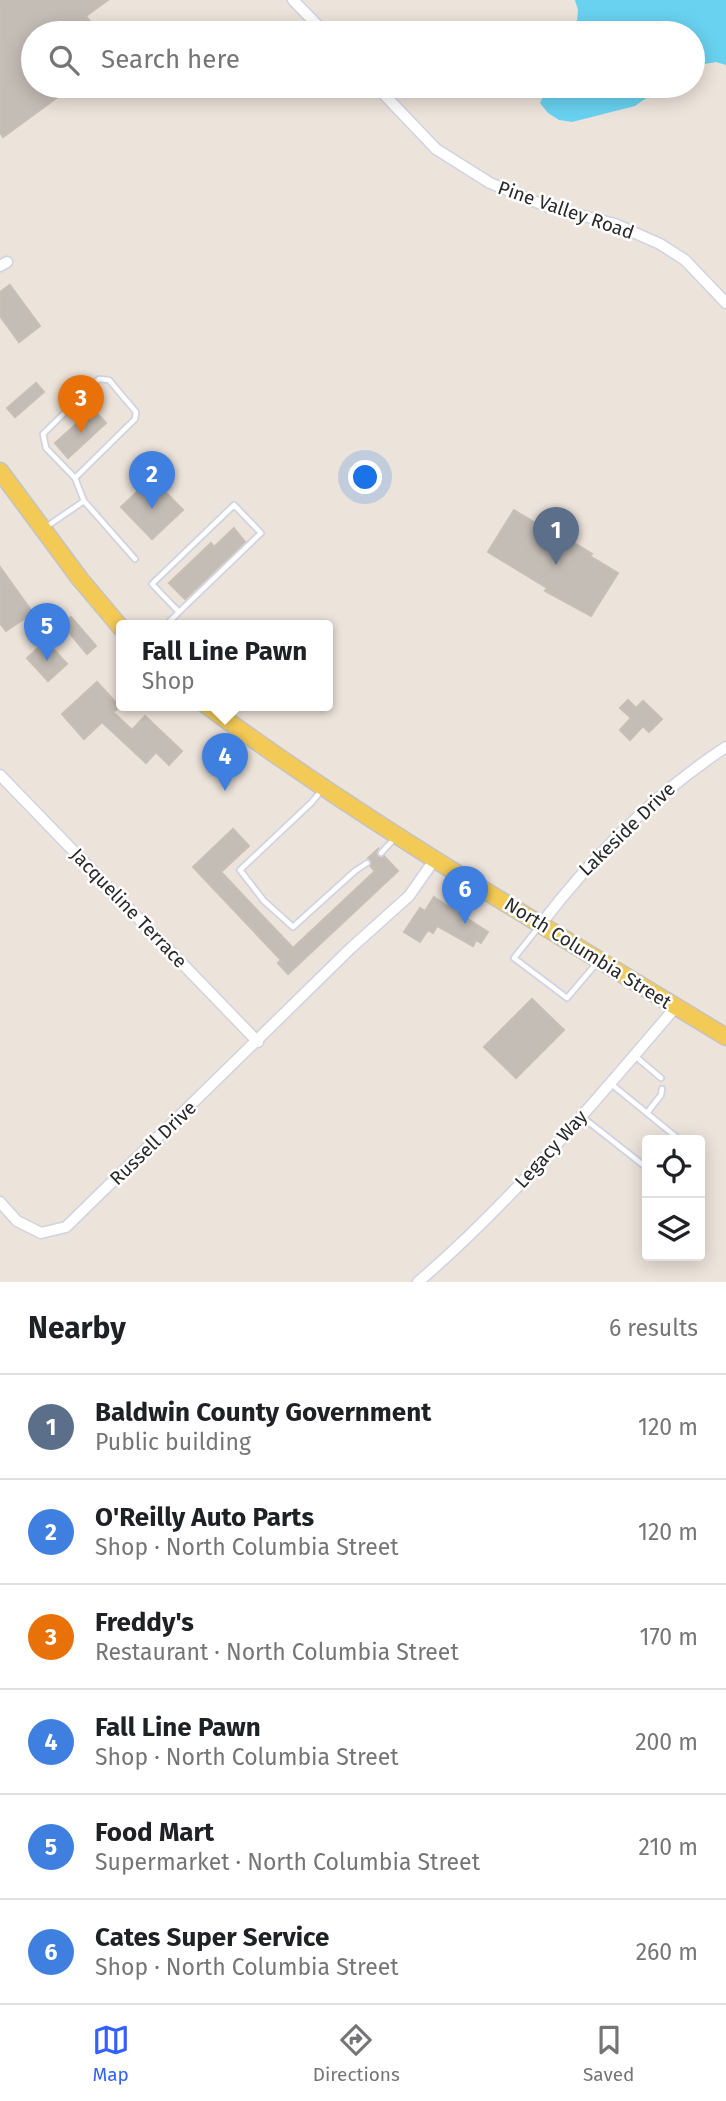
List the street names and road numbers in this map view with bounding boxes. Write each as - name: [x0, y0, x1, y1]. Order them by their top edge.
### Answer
- street label: Pine Valley Road: [495, 176, 637, 244]
- street label: Lakeside Drive: [574, 777, 680, 881]
- street label: Jacqueline Terrace: [66, 843, 192, 973]
- street label: North Columbia Street: [500, 892, 676, 1014]
- street label: Russell Drive: [105, 1096, 201, 1190]
- street label: Legacy Way: [510, 1105, 592, 1193]

